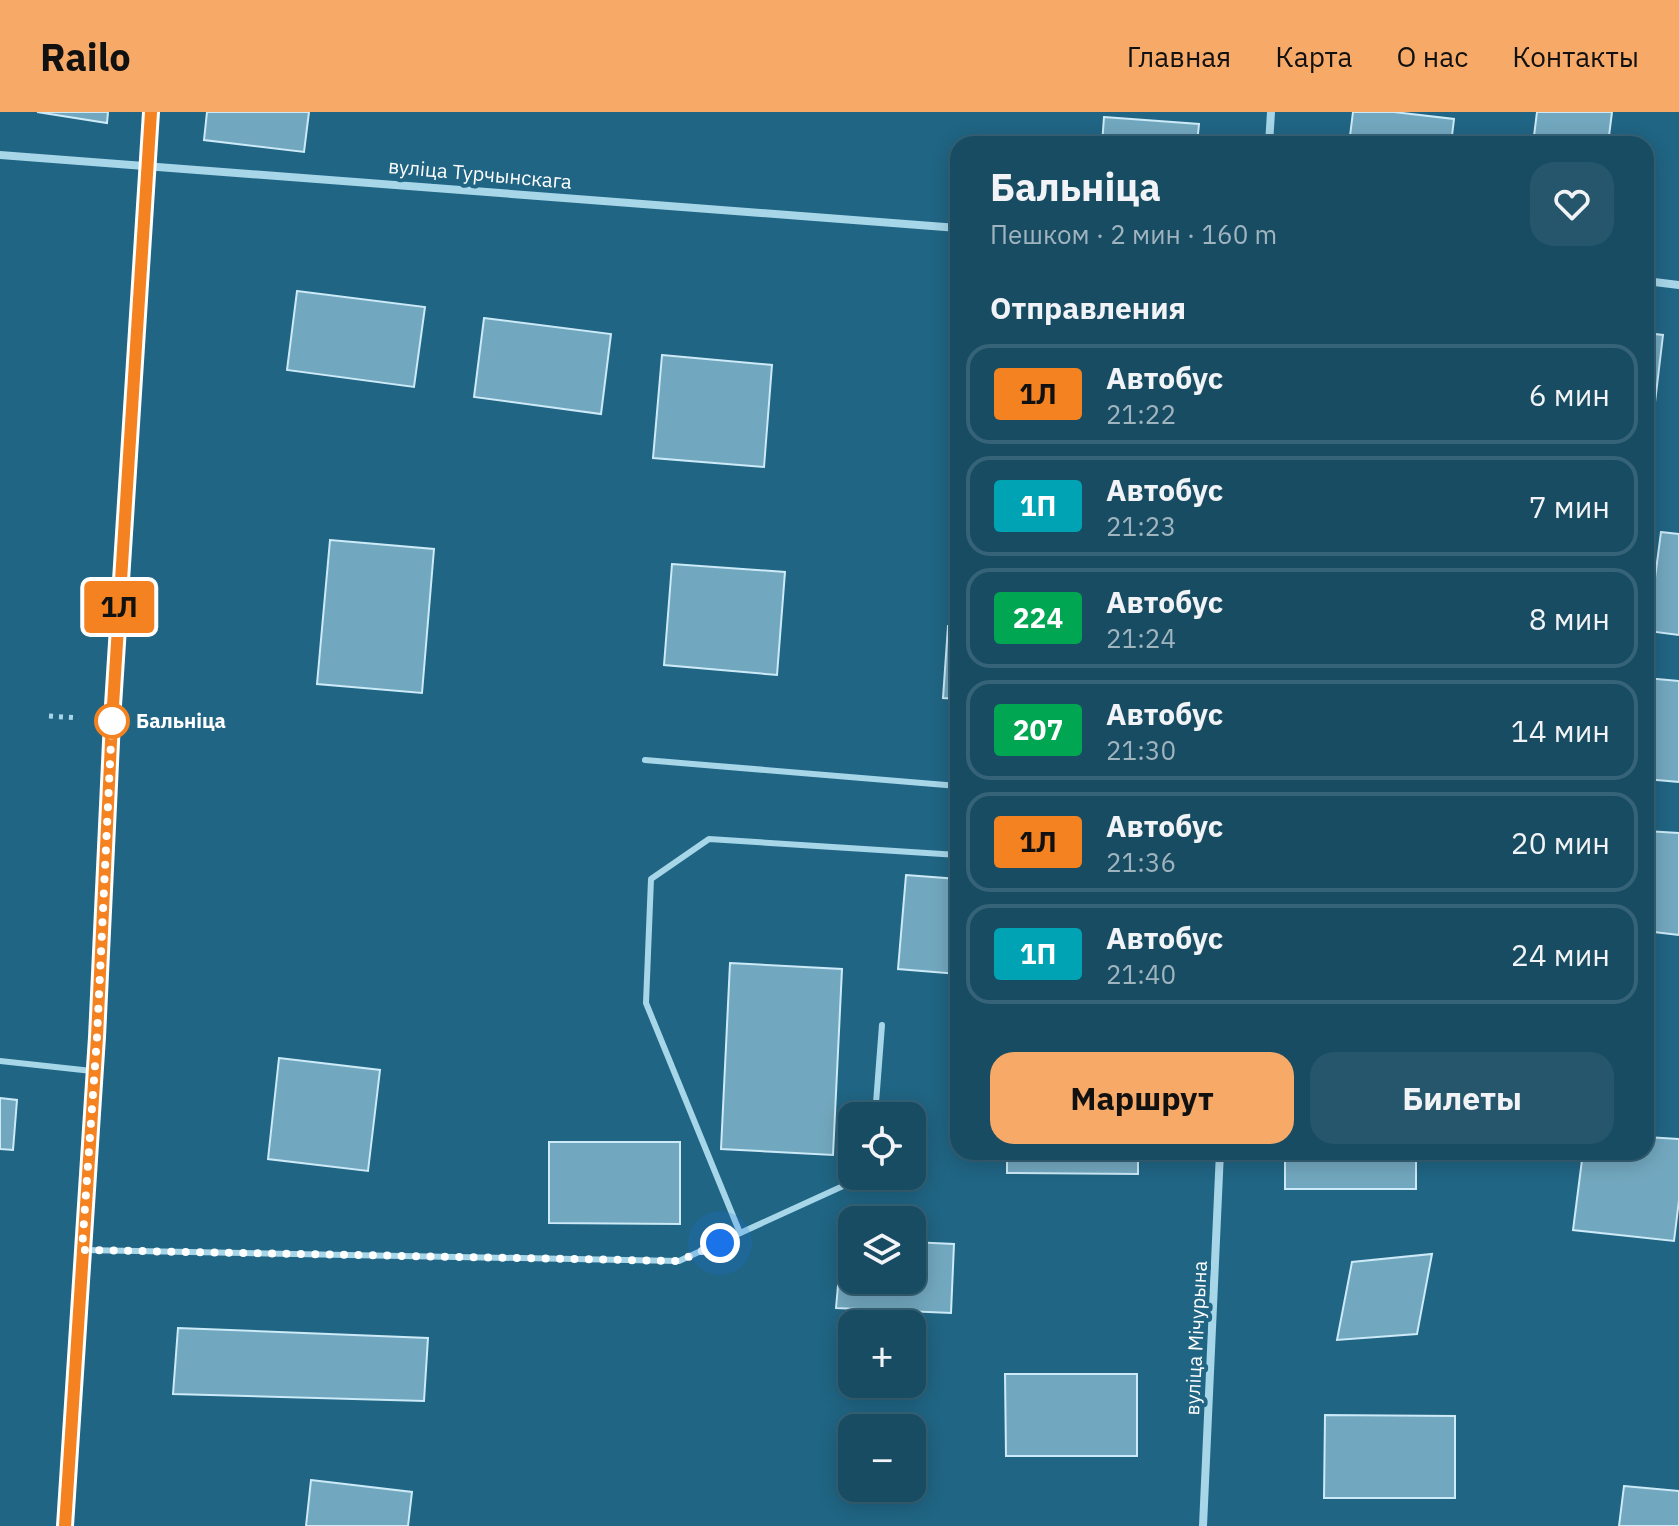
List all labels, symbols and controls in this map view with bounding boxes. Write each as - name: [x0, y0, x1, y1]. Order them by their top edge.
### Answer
- text: Railo: [40, 32, 131, 81]
- text: Главная: [1127, 38, 1231, 75]
- text: Карта: [1275, 38, 1352, 75]
- text: О нас: [1396, 38, 1468, 75]
- text: Контакты: [1512, 38, 1639, 75]
- street label: вуліца Турчынскага: [387, 152, 573, 195]
- text: Бальніца: [990, 162, 1161, 211]
- button: heart: [1530, 162, 1614, 246]
- text: Пешком · 2 мин · 160 m: [990, 217, 1277, 251]
- text: Отправления: [990, 288, 1186, 327]
- text: Автобус: [1106, 358, 1223, 397]
- text: 1Л: [1019, 375, 1057, 412]
- text: 6 мин: [1529, 375, 1610, 414]
- text: 21:22: [1106, 397, 1176, 431]
- text: Автобус: [1106, 470, 1223, 509]
- text: 1П: [1020, 487, 1056, 524]
- text: 7 мин: [1529, 487, 1610, 526]
- text: 21:23: [1106, 509, 1176, 543]
- line badge: 1Л: [83, 581, 155, 633]
- text: Автобус: [1106, 582, 1223, 621]
- text: 1Л: [100, 588, 138, 625]
- text: 224: [1013, 599, 1063, 636]
- text: 8 мин: [1529, 599, 1610, 638]
- text: 21:24: [1106, 621, 1176, 655]
- text: Автобус: [1106, 694, 1223, 733]
- marker: Бальніца: [95, 704, 129, 738]
- place label: Бальніца: [136, 707, 226, 734]
- text: 207: [1013, 711, 1063, 748]
- text: 14 мин: [1511, 711, 1610, 750]
- text: 21:30: [1106, 733, 1176, 767]
- text: Автобус: [1106, 806, 1223, 845]
- text: 1Л: [1019, 823, 1057, 860]
- text: 20 мин: [1511, 823, 1610, 862]
- text: 21:36: [1106, 845, 1176, 879]
- text: Автобус: [1106, 918, 1223, 957]
- text: 1П: [1020, 935, 1056, 972]
- text: 24 мин: [1511, 935, 1610, 974]
- text: 21:40: [1106, 957, 1176, 991]
- button: Маршрут: [990, 1052, 1294, 1144]
- button: Билеты: [1310, 1052, 1614, 1144]
- map controls: [838, 1102, 926, 1502]
- button: locate: [838, 1102, 926, 1190]
- button: layers: [838, 1206, 926, 1294]
- your location: [700, 1223, 740, 1263]
- street label: вуліца Мічурына: [1178, 1260, 1213, 1416]
- button: +: [838, 1310, 926, 1398]
- button: −: [838, 1414, 926, 1502]

